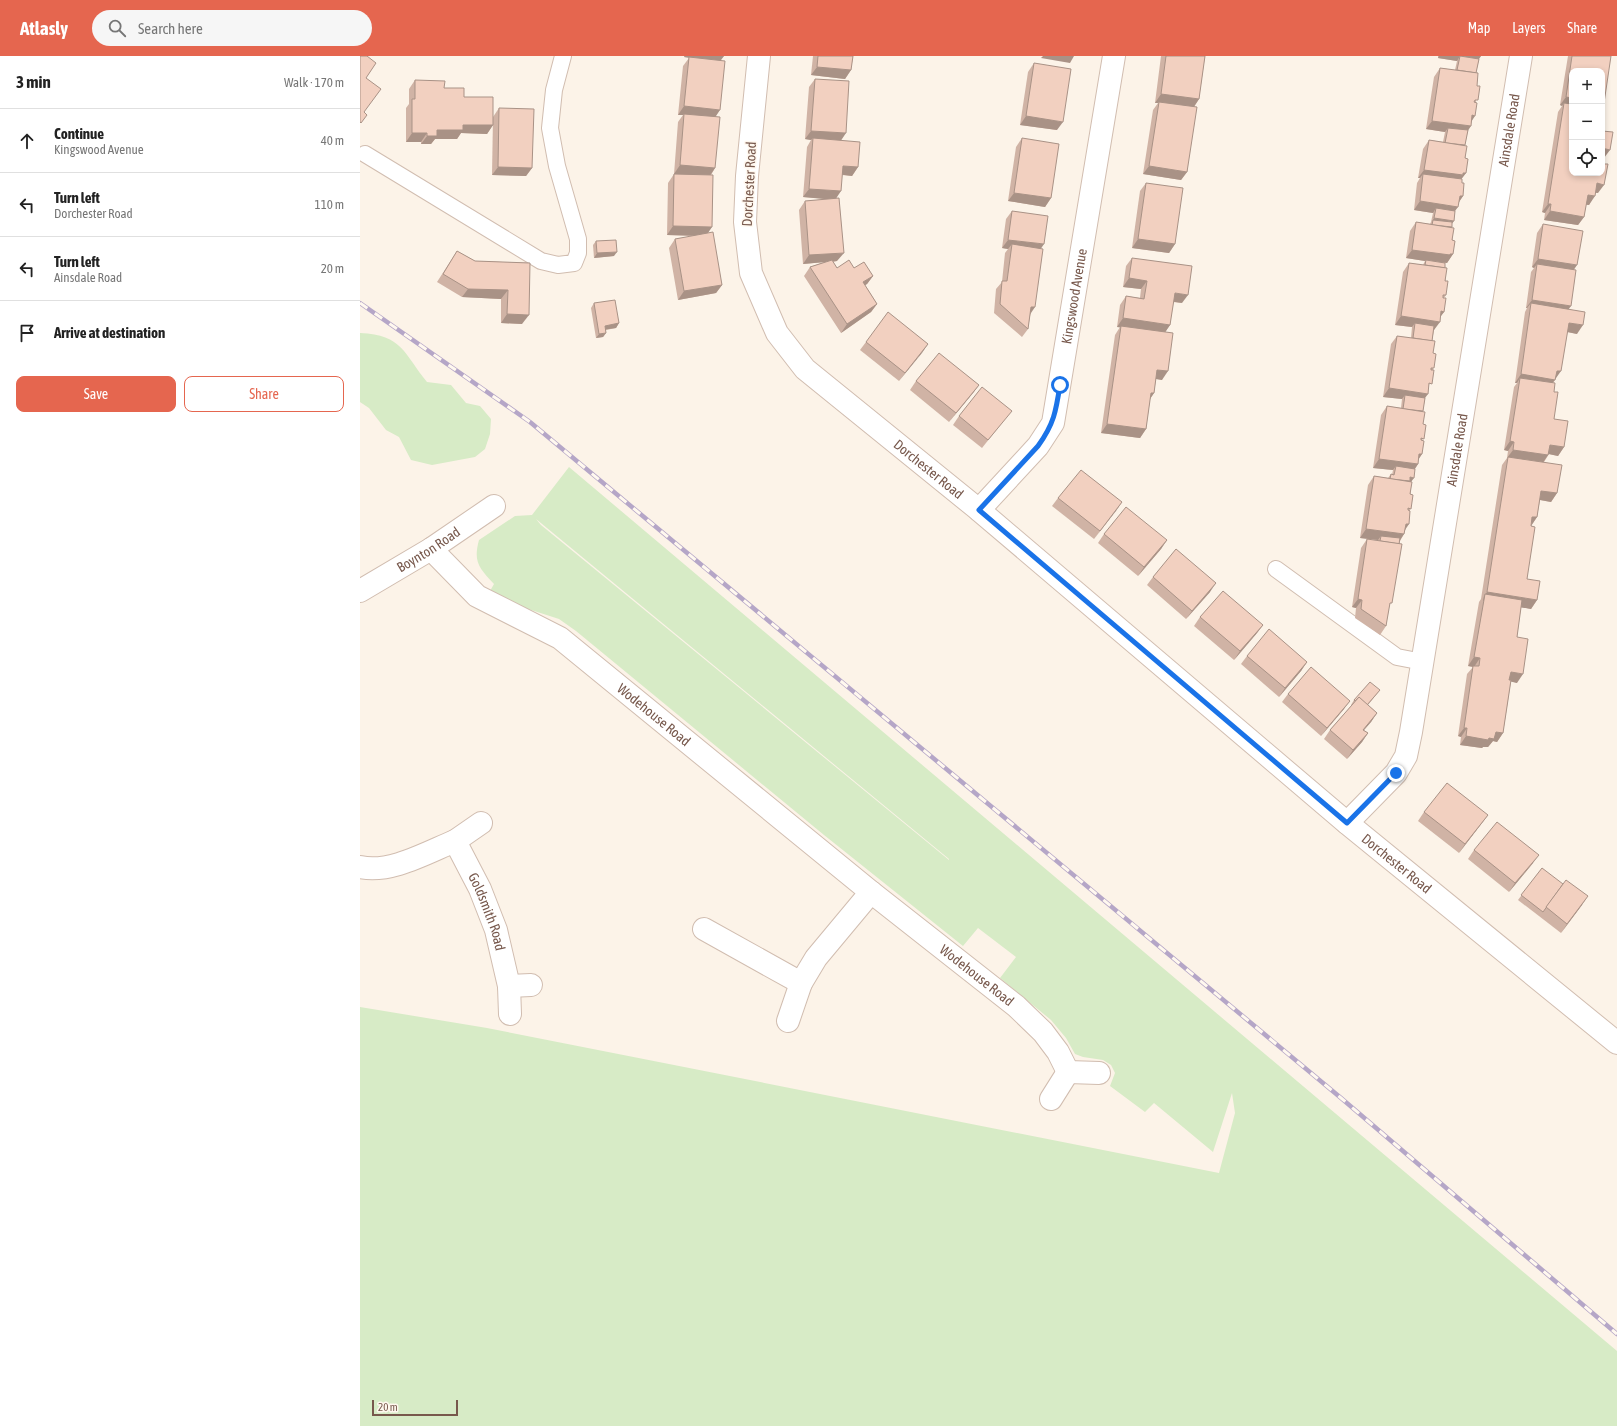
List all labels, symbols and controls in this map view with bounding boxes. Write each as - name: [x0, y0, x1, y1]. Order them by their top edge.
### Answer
- search box: [92, 10, 372, 46]
- text: Atlasly: [20, 17, 68, 39]
- icon: search: [106, 17, 128, 39]
- text: Search here: [138, 20, 203, 37]
- text: Map: [1468, 20, 1490, 36]
- text: Layers: [1512, 20, 1545, 36]
- text: Share: [1567, 20, 1597, 36]
- map controls: [1569, 68, 1605, 176]
- button: +: [1569, 68, 1605, 104]
- text: 3 min: [16, 72, 51, 92]
- text: Walk · 170 m: [284, 75, 344, 90]
- street label: Ainsdale Road: [1495, 93, 1523, 168]
- button: −: [1569, 104, 1605, 140]
- text: Continue: [54, 125, 104, 142]
- icon: ahead: [16, 130, 38, 152]
- text: 40 m: [321, 133, 344, 148]
- button: locate: [1569, 140, 1605, 176]
- street label: Dorchester Road: [739, 141, 759, 227]
- text: Kingswood Avenue: [54, 142, 144, 157]
- text: Turn left: [54, 189, 100, 206]
- icon: left: [16, 194, 38, 216]
- text: 110 m: [315, 197, 344, 212]
- text: Dorchester Road: [54, 206, 133, 221]
- street label: Kingswood Avenue: [1058, 247, 1090, 345]
- text: Turn left: [54, 253, 100, 270]
- icon: left: [16, 258, 38, 280]
- text: 20 m: [321, 261, 344, 276]
- text: Ainsdale Road: [54, 270, 122, 285]
- icon: arrive: [16, 322, 38, 344]
- text: Arrive at destination: [54, 324, 165, 341]
- button: Save: [16, 376, 176, 412]
- button: Share: [184, 376, 344, 412]
- route start: [1051, 376, 1069, 394]
- street label: Ainsdale Road: [1443, 412, 1471, 488]
- street label: Dorchester Road: [891, 436, 967, 502]
- street label: Boynton Road: [394, 524, 463, 575]
- street label: Wodehouse Road: [614, 680, 694, 749]
- route end: [1387, 764, 1405, 782]
- street label: Dorchester Road: [1359, 830, 1435, 896]
- street label: Goldsmith Road: [465, 870, 509, 952]
- street label: Wodehouse Road: [937, 941, 1017, 1009]
- scale bar: [372, 1398, 458, 1417]
- text: 20 m: [378, 1401, 398, 1413]

